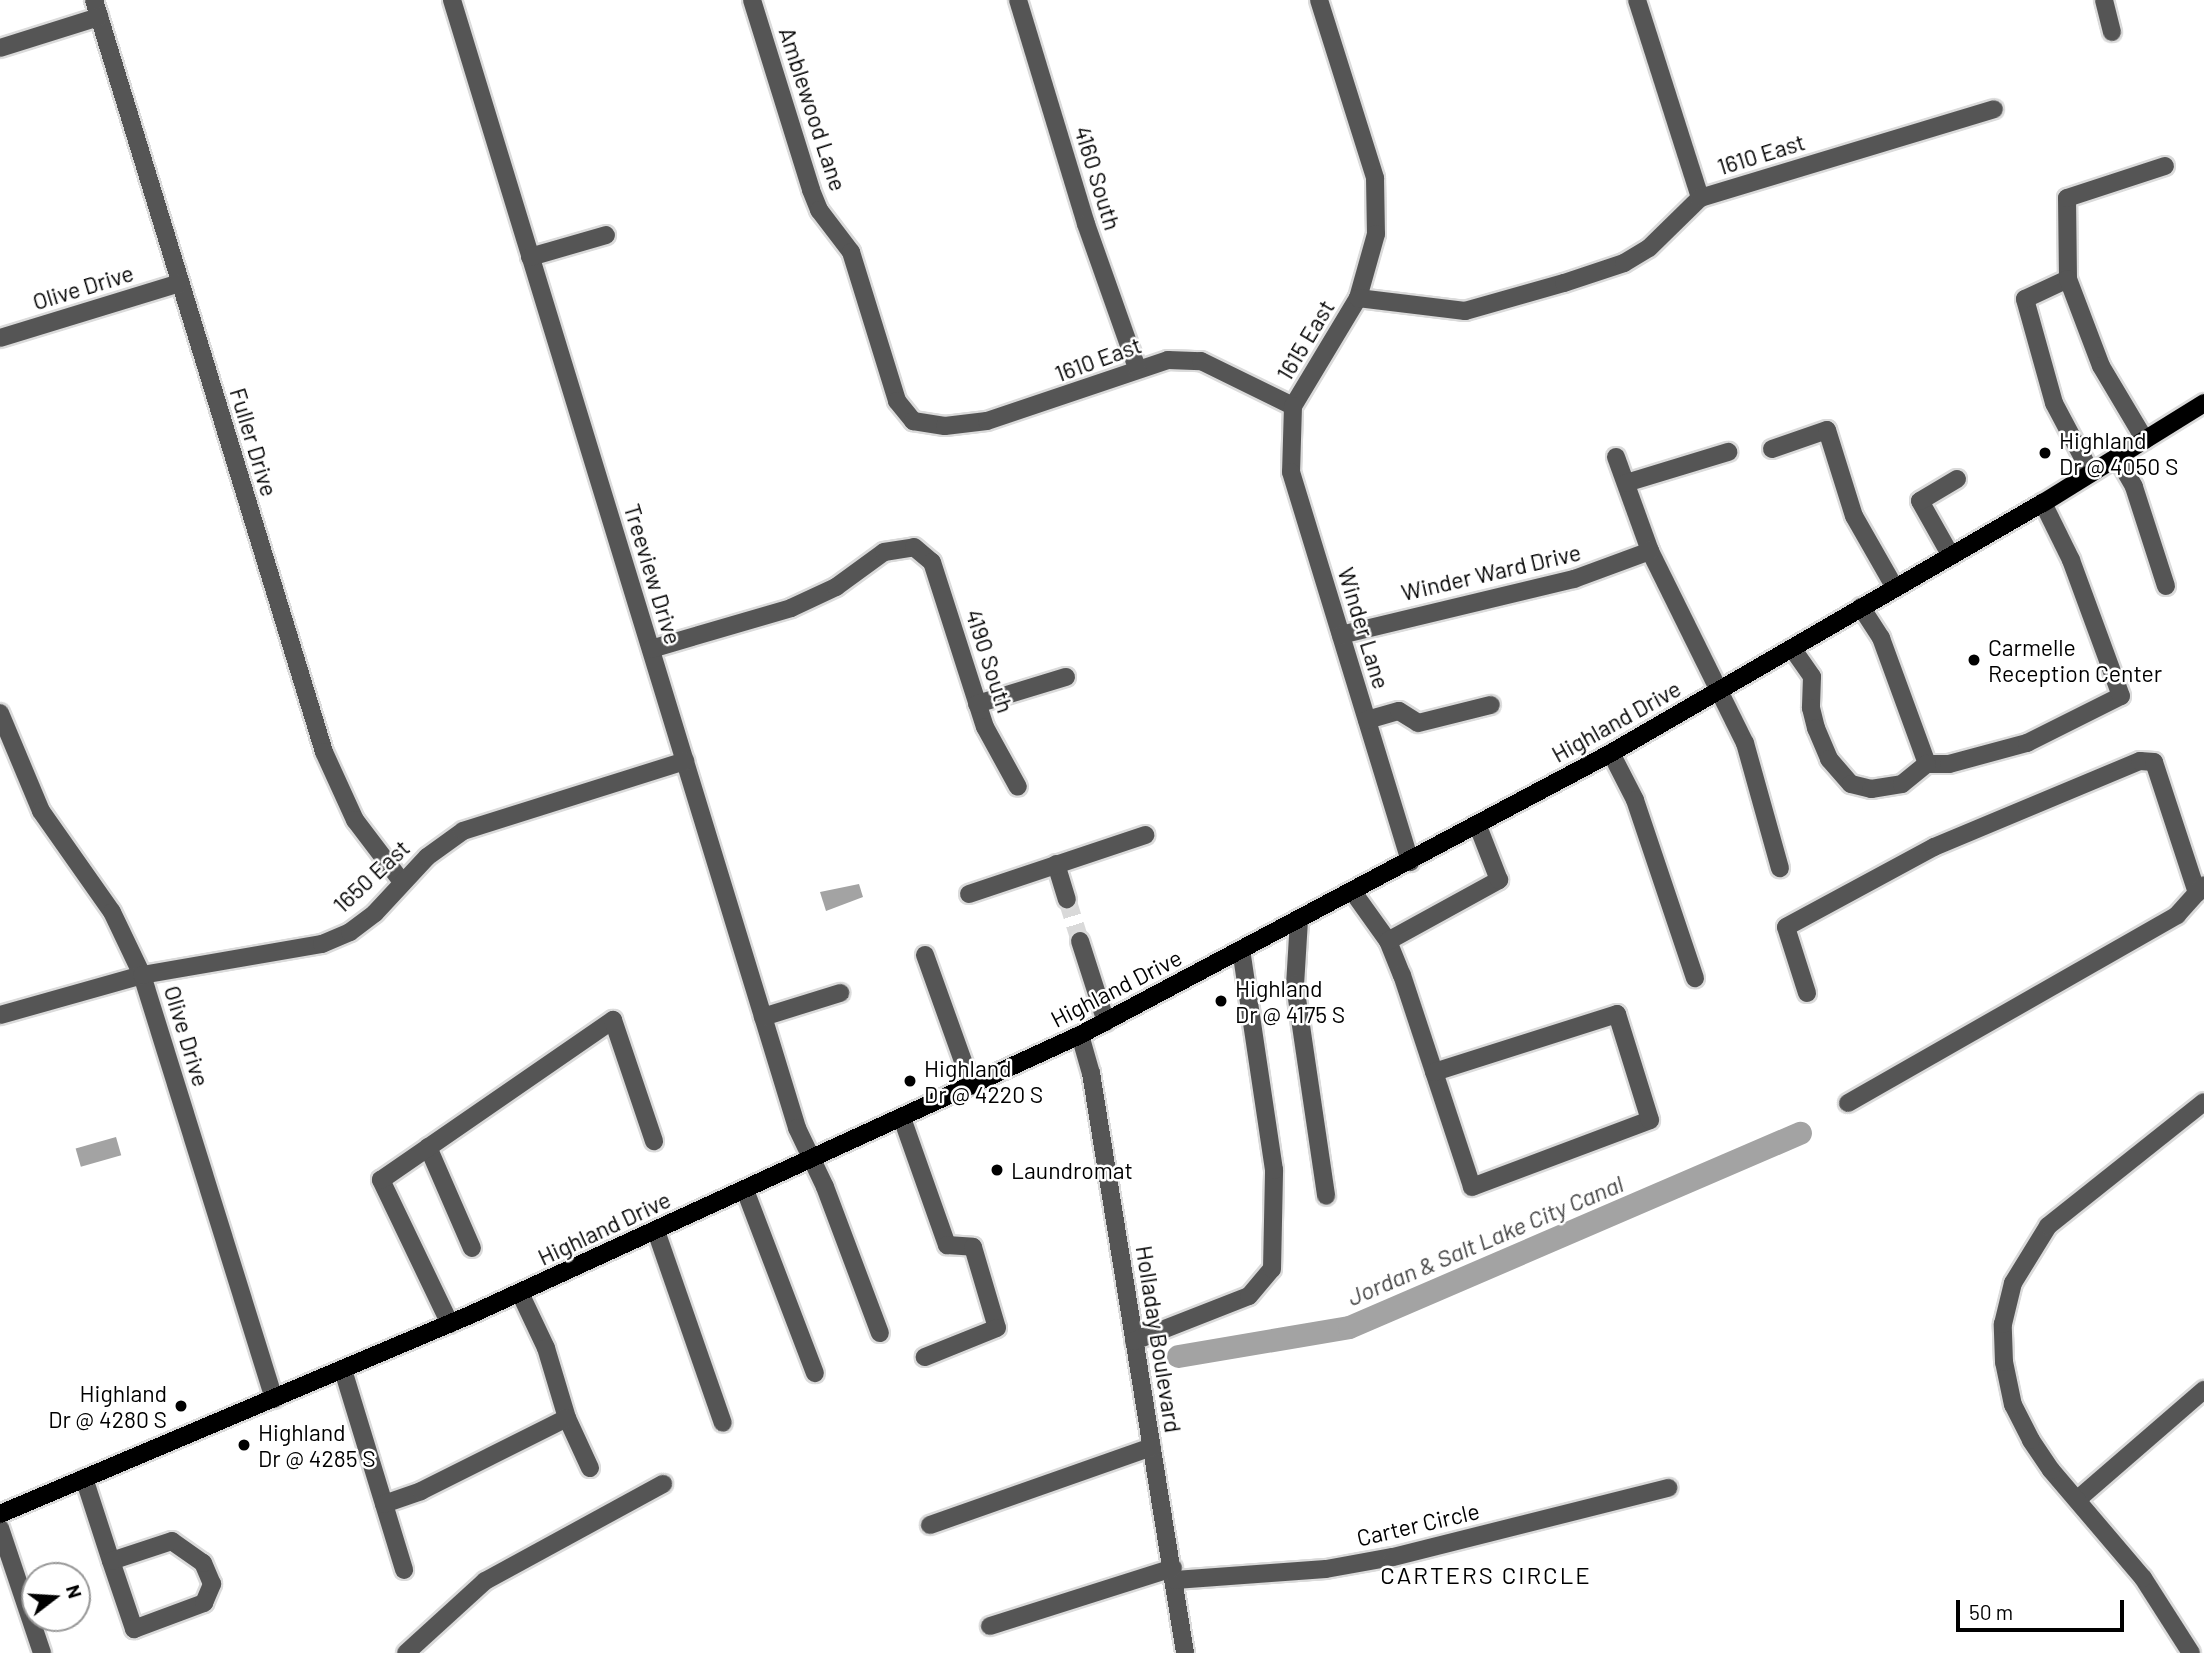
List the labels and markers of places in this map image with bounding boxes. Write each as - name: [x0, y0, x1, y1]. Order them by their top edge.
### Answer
- place label: Highland Dr @ 4050 S: [2059, 426, 2178, 480]
- marker: Highland Dr @ 4050 S: [2037, 445, 2053, 461]
- place label: Carmelle Reception Center: [1988, 633, 2162, 687]
- marker: Carmelle Reception Center: [1966, 652, 1982, 668]
- place label: Highland Dr @ 4175 S: [1235, 974, 1345, 1028]
- marker: Highland Dr @ 4175 S: [1213, 993, 1229, 1009]
- place label: Highland Dr @ 4220 S: [924, 1054, 1043, 1108]
- marker: Highland Dr @ 4220 S: [902, 1073, 918, 1089]
- place label: Laundromat: [1011, 1156, 1133, 1184]
- marker: Laundromat: [989, 1162, 1005, 1178]
- place label: Highland Dr @ 4280 S: [48, 1379, 167, 1433]
- marker: Highland Dr @ 4280 S: [173, 1398, 189, 1414]
- place label: Highland Dr @ 4285 S: [258, 1418, 376, 1472]
- marker: Highland Dr @ 4285 S: [236, 1437, 252, 1453]

